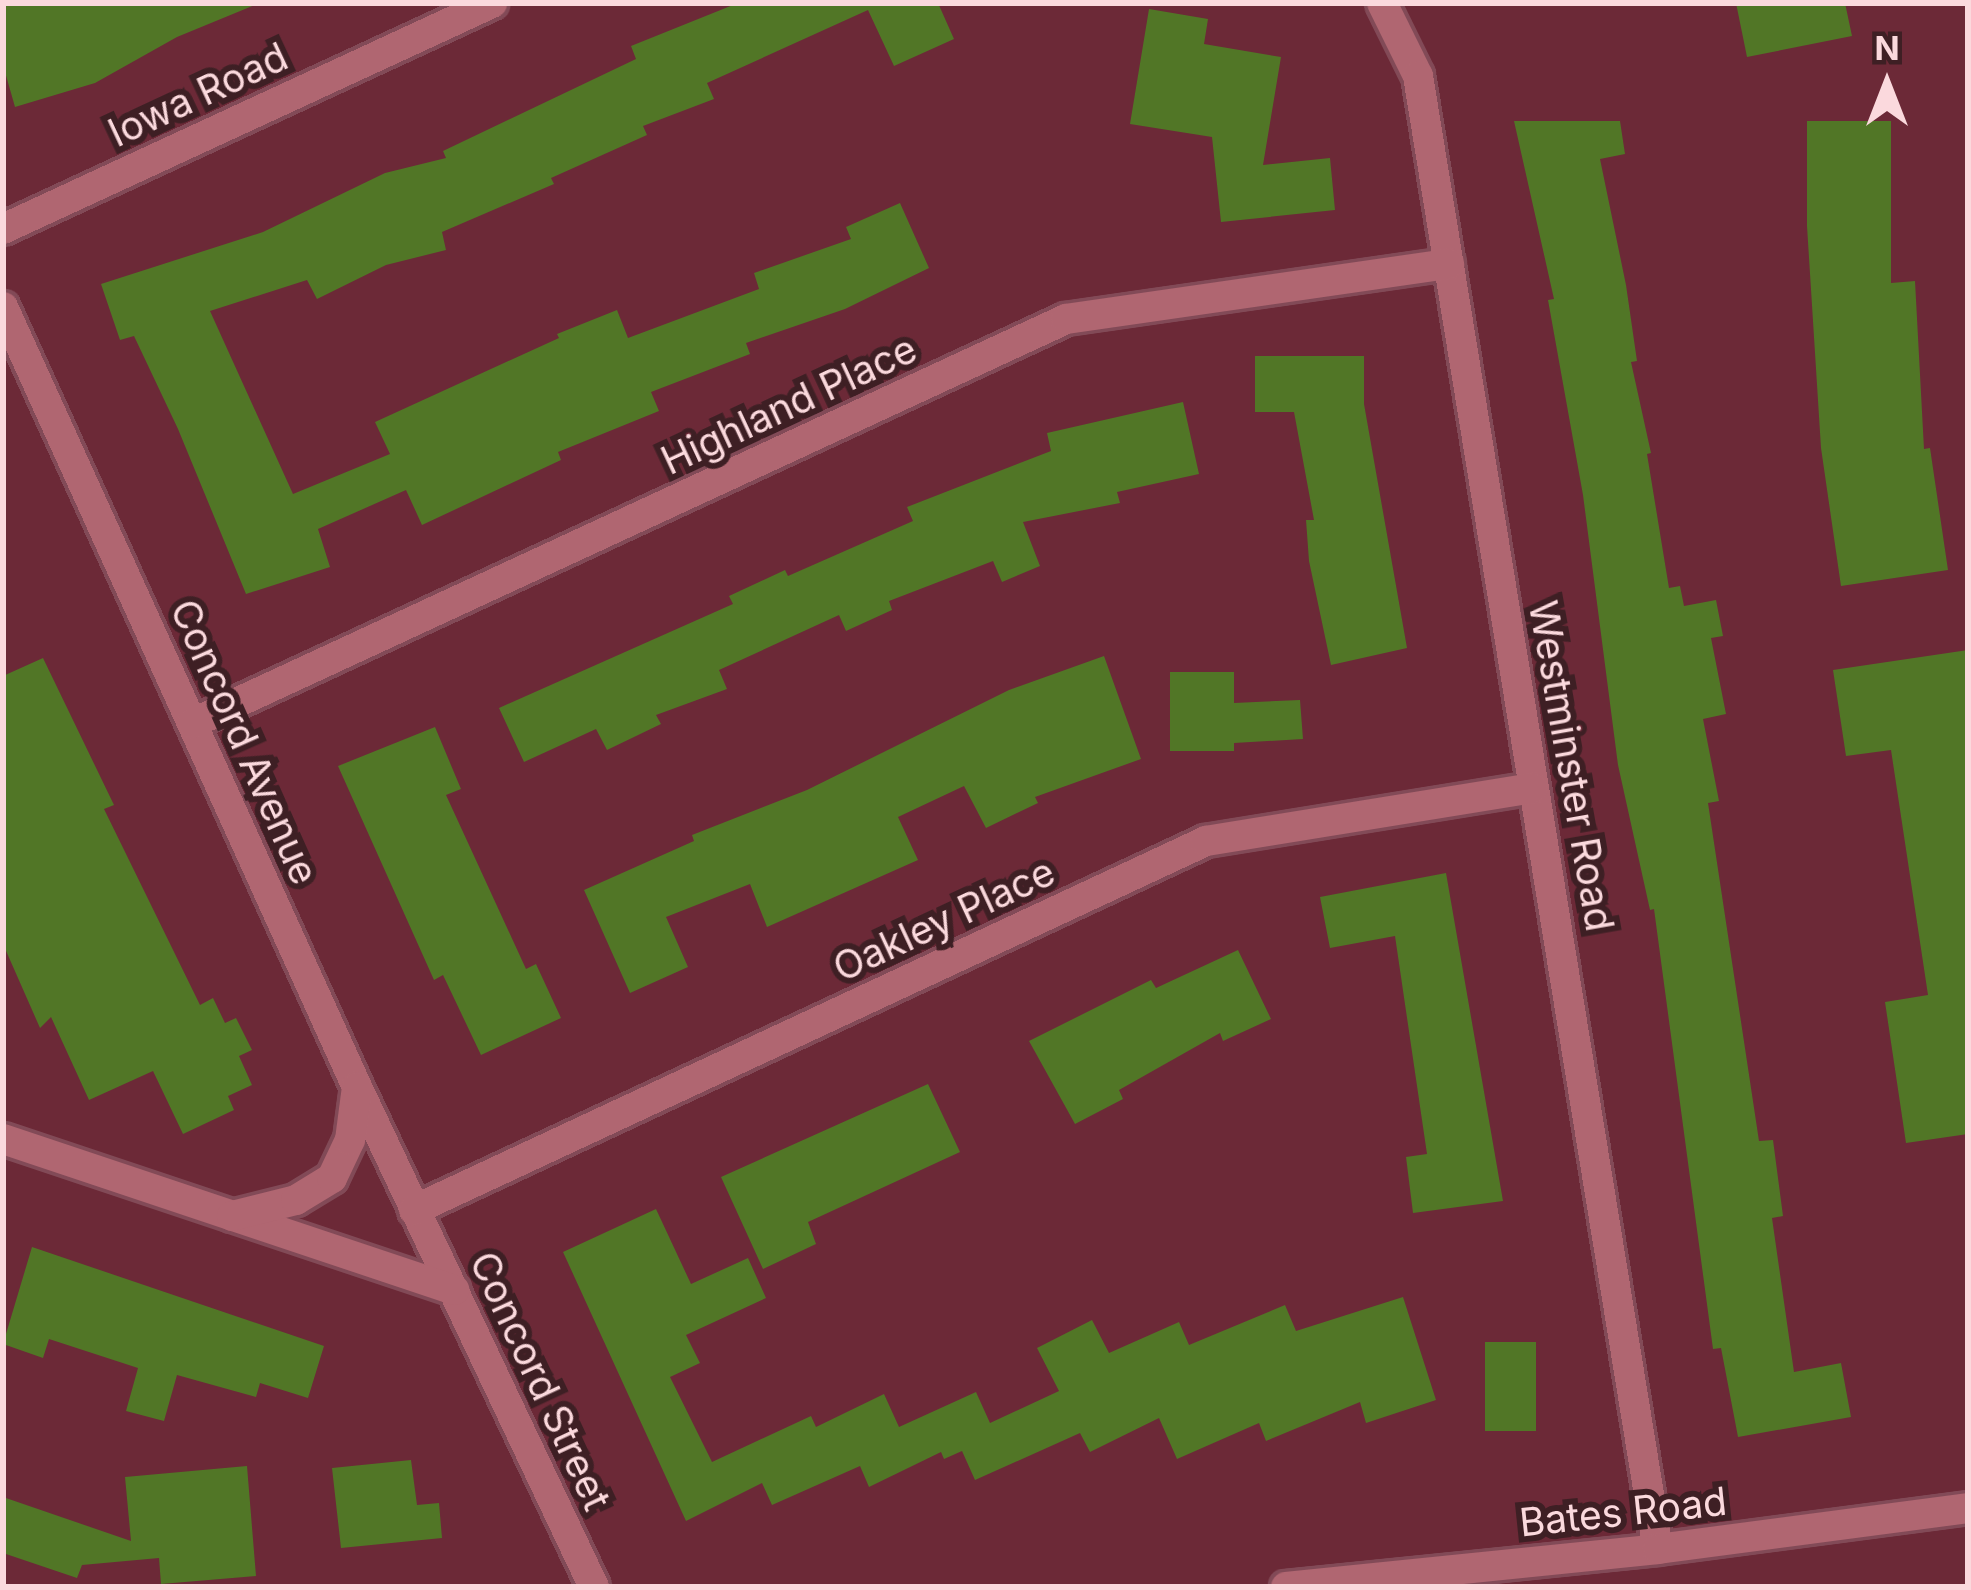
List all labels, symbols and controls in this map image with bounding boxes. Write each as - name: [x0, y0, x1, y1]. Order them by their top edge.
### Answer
- north arrow: [1827, 24, 1947, 144]
- text: N: [1874, 28, 1900, 68]
- street label: Iowa Road: [101, 33, 295, 157]
- street label: Highland Place: [654, 325, 924, 485]
- street label: Concord Avenue: [160, 593, 328, 891]
- street label: Westminster Road: [1519, 597, 1623, 935]
- street label: Oakley Place: [826, 848, 1062, 992]
- street label: Concord Street: [460, 1244, 620, 1518]
- street label: Bates Road: [1517, 1478, 1729, 1546]

